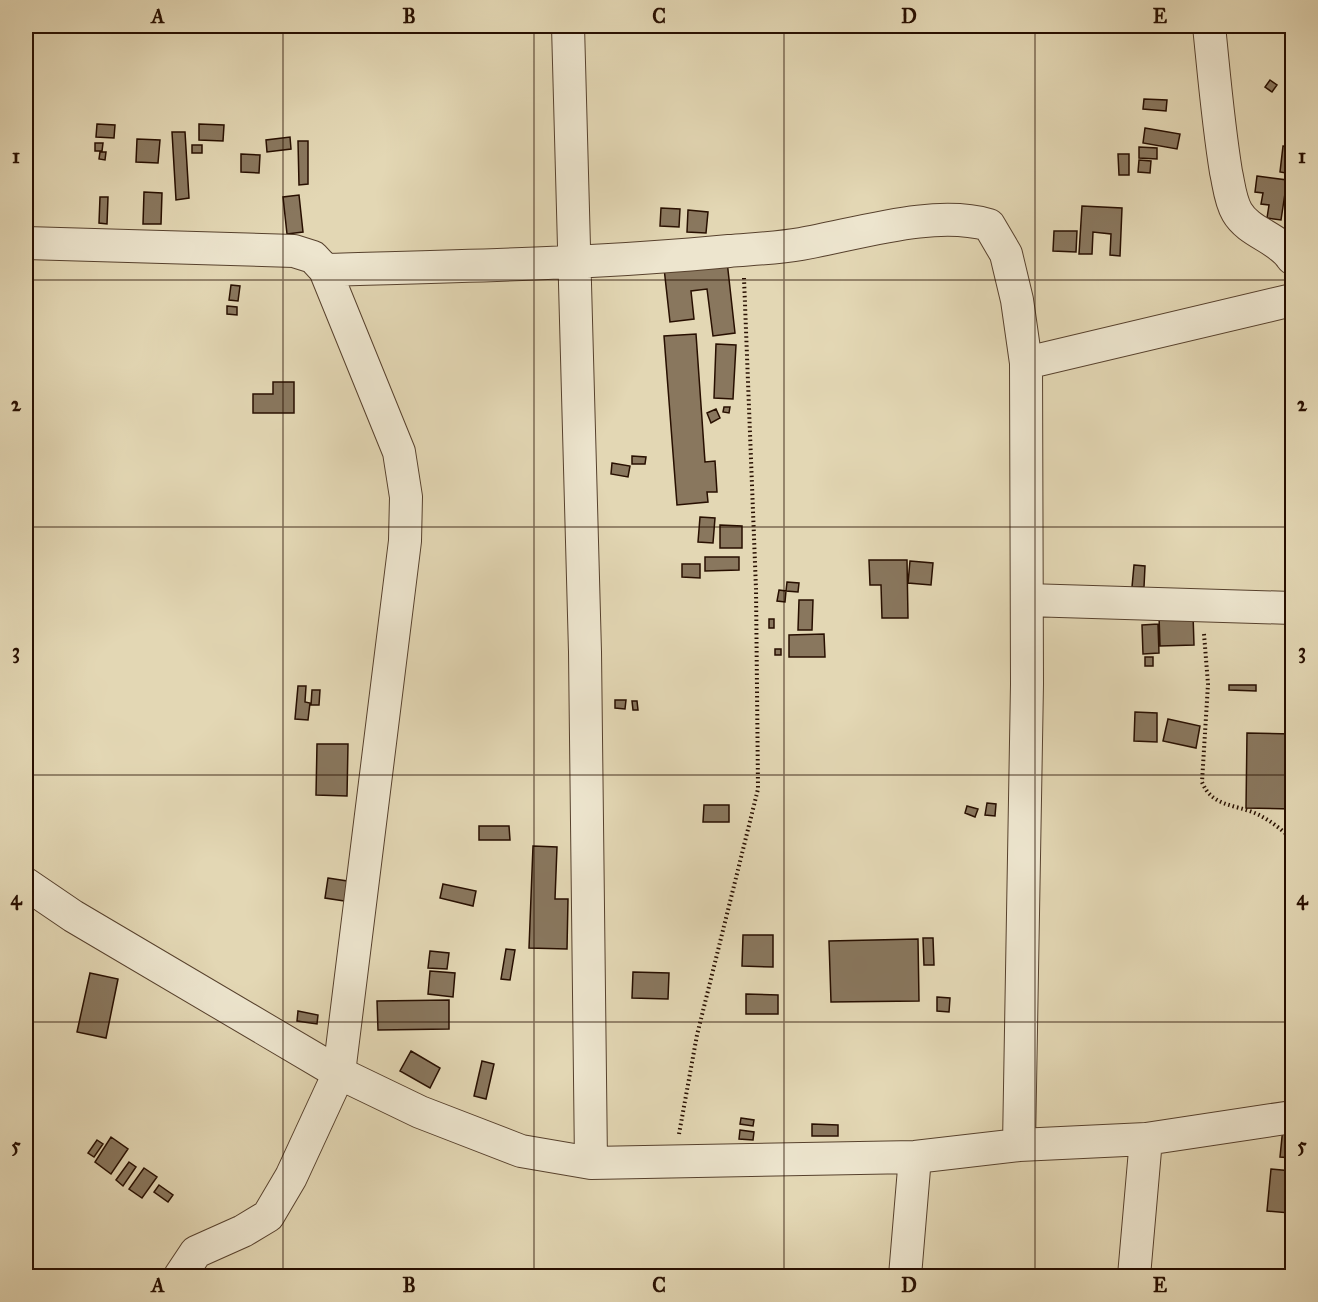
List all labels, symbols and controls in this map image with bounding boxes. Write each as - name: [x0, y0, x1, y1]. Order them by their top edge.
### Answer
- text: A: [149, 4, 165, 28]
- text: B: [402, 4, 416, 28]
- text: C: [652, 4, 666, 28]
- text: D: [901, 4, 917, 28]
- text: E: [1153, 4, 1168, 28]
- text: 1: [12, 144, 20, 168]
- text: 1: [1298, 144, 1306, 168]
- text: 2: [11, 392, 22, 416]
- text: 2: [1297, 392, 1308, 416]
- text: 3: [12, 639, 20, 664]
- text: 3: [1298, 639, 1306, 664]
- text: 4: [10, 886, 22, 911]
- text: 4: [1296, 886, 1308, 911]
- text: 5: [11, 1133, 21, 1157]
- text: 5: [1297, 1133, 1307, 1157]
- text: A: [149, 1273, 165, 1297]
- text: B: [402, 1273, 416, 1297]
- text: C: [652, 1273, 666, 1297]
- text: D: [901, 1273, 917, 1297]
- text: E: [1153, 1273, 1168, 1297]

